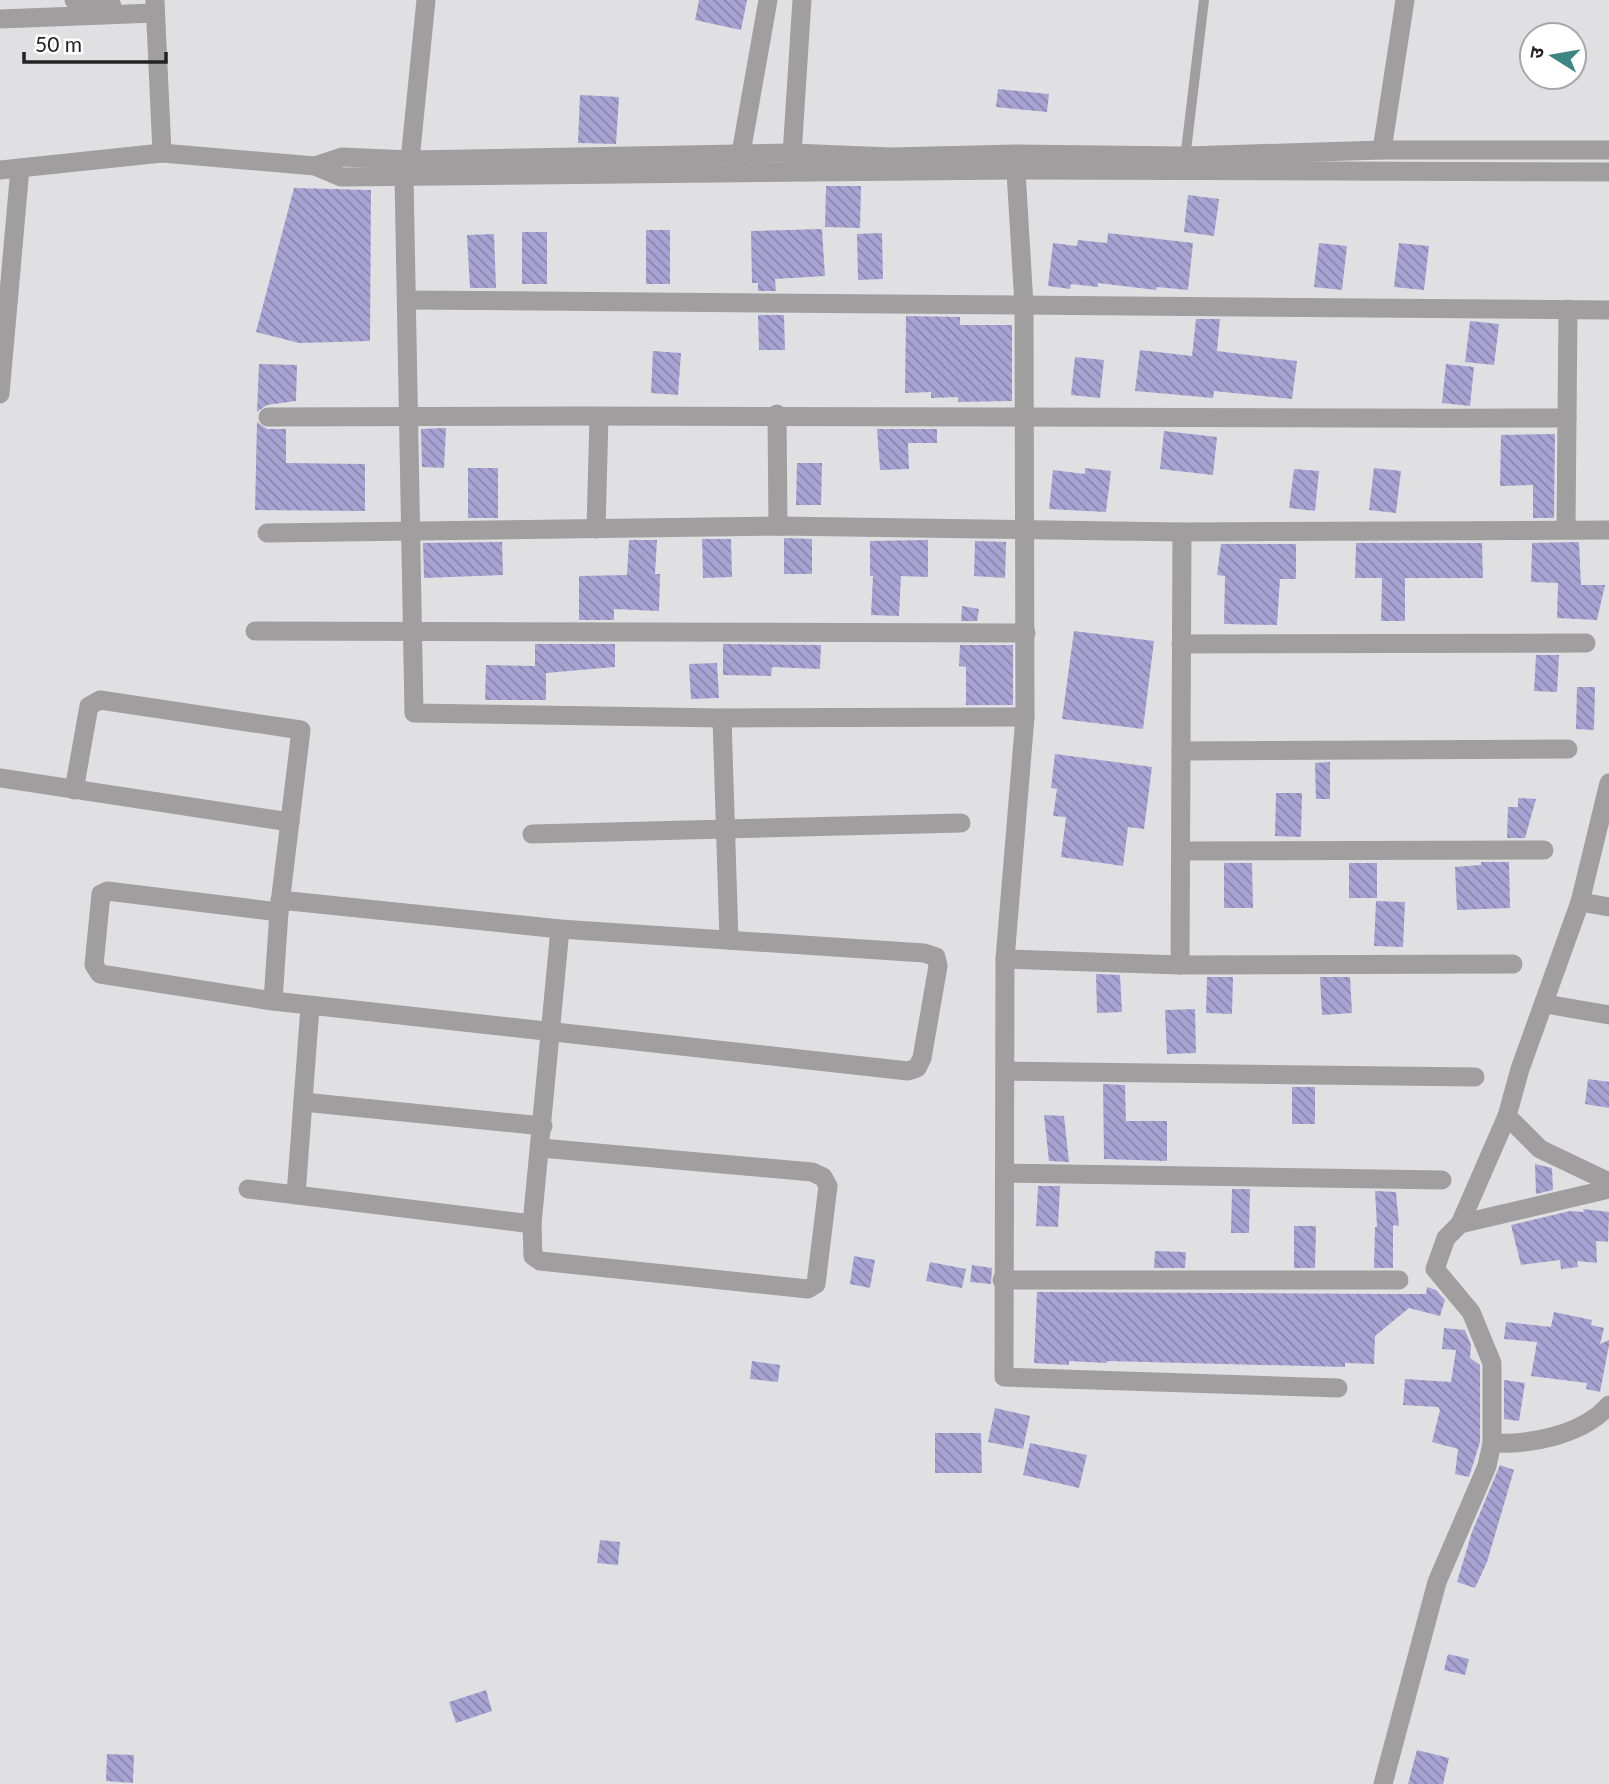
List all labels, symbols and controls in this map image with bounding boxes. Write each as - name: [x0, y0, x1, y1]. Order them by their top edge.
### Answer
- scale bar: [24, 21, 166, 65]
- north arrow: [1518, 21, 1588, 91]
- text: 50 m: [35, 31, 82, 56]
- text: उ: [1523, 44, 1548, 60]

